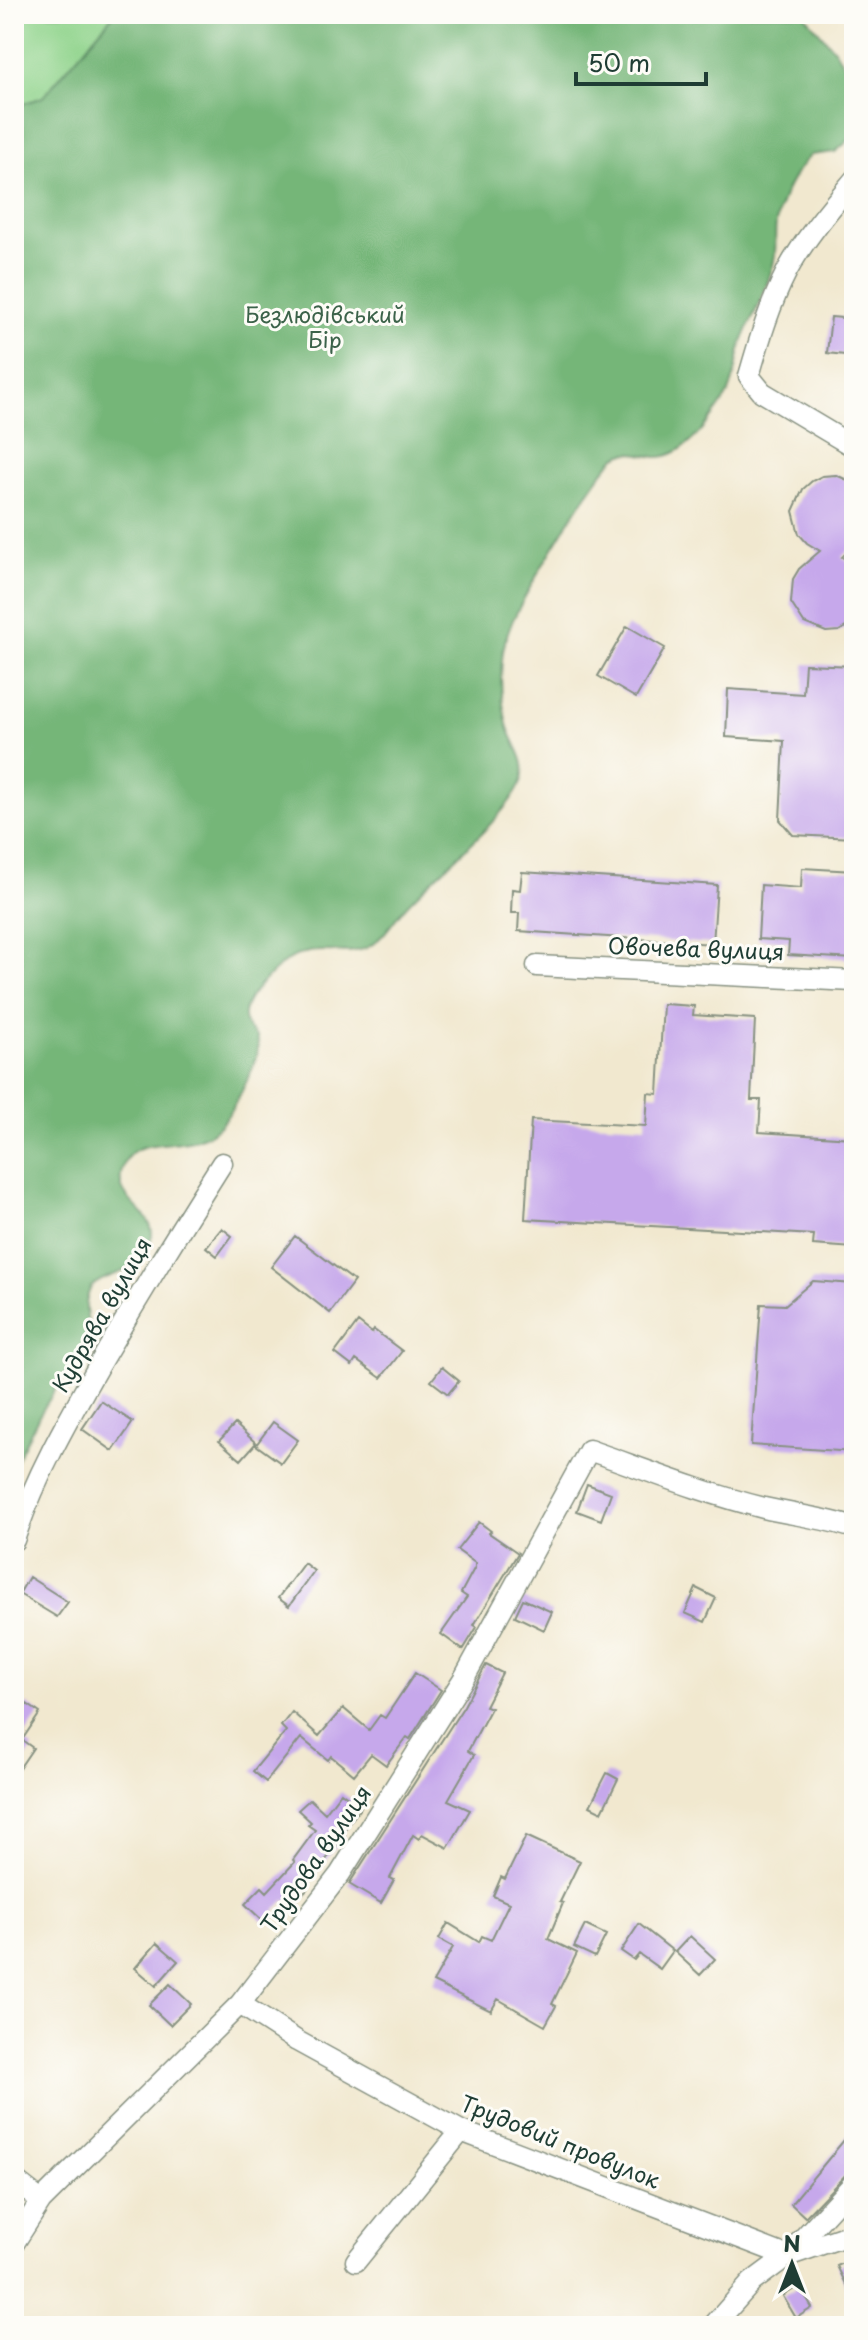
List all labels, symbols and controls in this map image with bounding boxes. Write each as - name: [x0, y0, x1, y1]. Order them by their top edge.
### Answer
- scale bar: [576, 36, 706, 86]
- text: 50 m: [588, 44, 650, 80]
- park label: Безлюдівський Бір: [245, 297, 405, 355]
- street label: Овочева вулиця: [607, 928, 785, 967]
- street label: Кудрява вулиця: [43, 1231, 159, 1398]
- street label: Трудова вулиця: [251, 1777, 378, 1939]
- street label: Трудовий провулок: [456, 2085, 666, 2196]
- north arrow: [752, 2224, 832, 2304]
- text: N: [783, 2226, 801, 2259]

